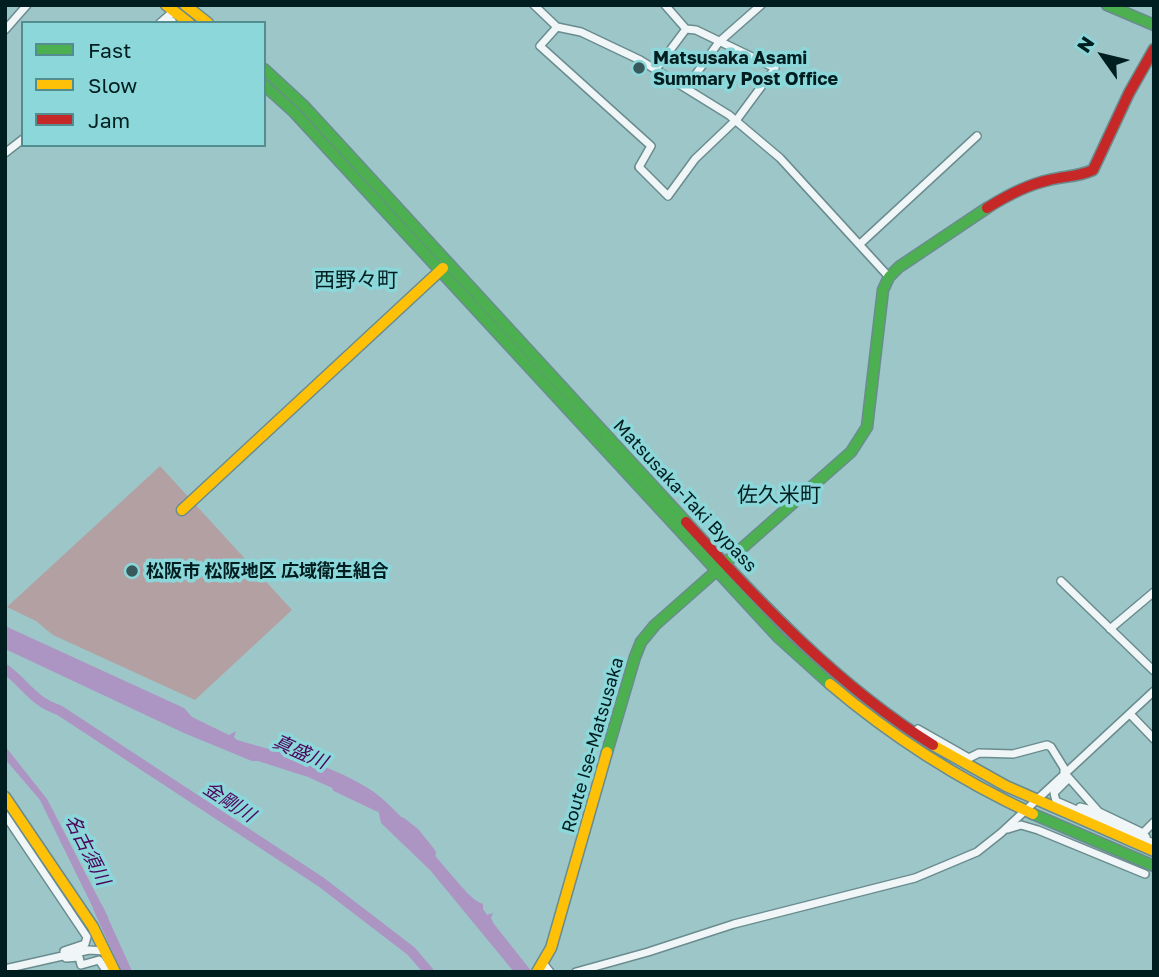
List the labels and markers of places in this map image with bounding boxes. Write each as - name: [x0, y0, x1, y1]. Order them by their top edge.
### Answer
- place label: Matsusaka Asami Summary Post Office: [653, 47, 838, 90]
- marker: Matsusaka Asami Summary Post Office: [631, 60, 647, 76]
- place label: 松阪市 松阪地区 広域衛生組合: [146, 560, 389, 582]
- marker: 松阪市 松阪地区 広域衛生組合: [124, 563, 140, 579]

